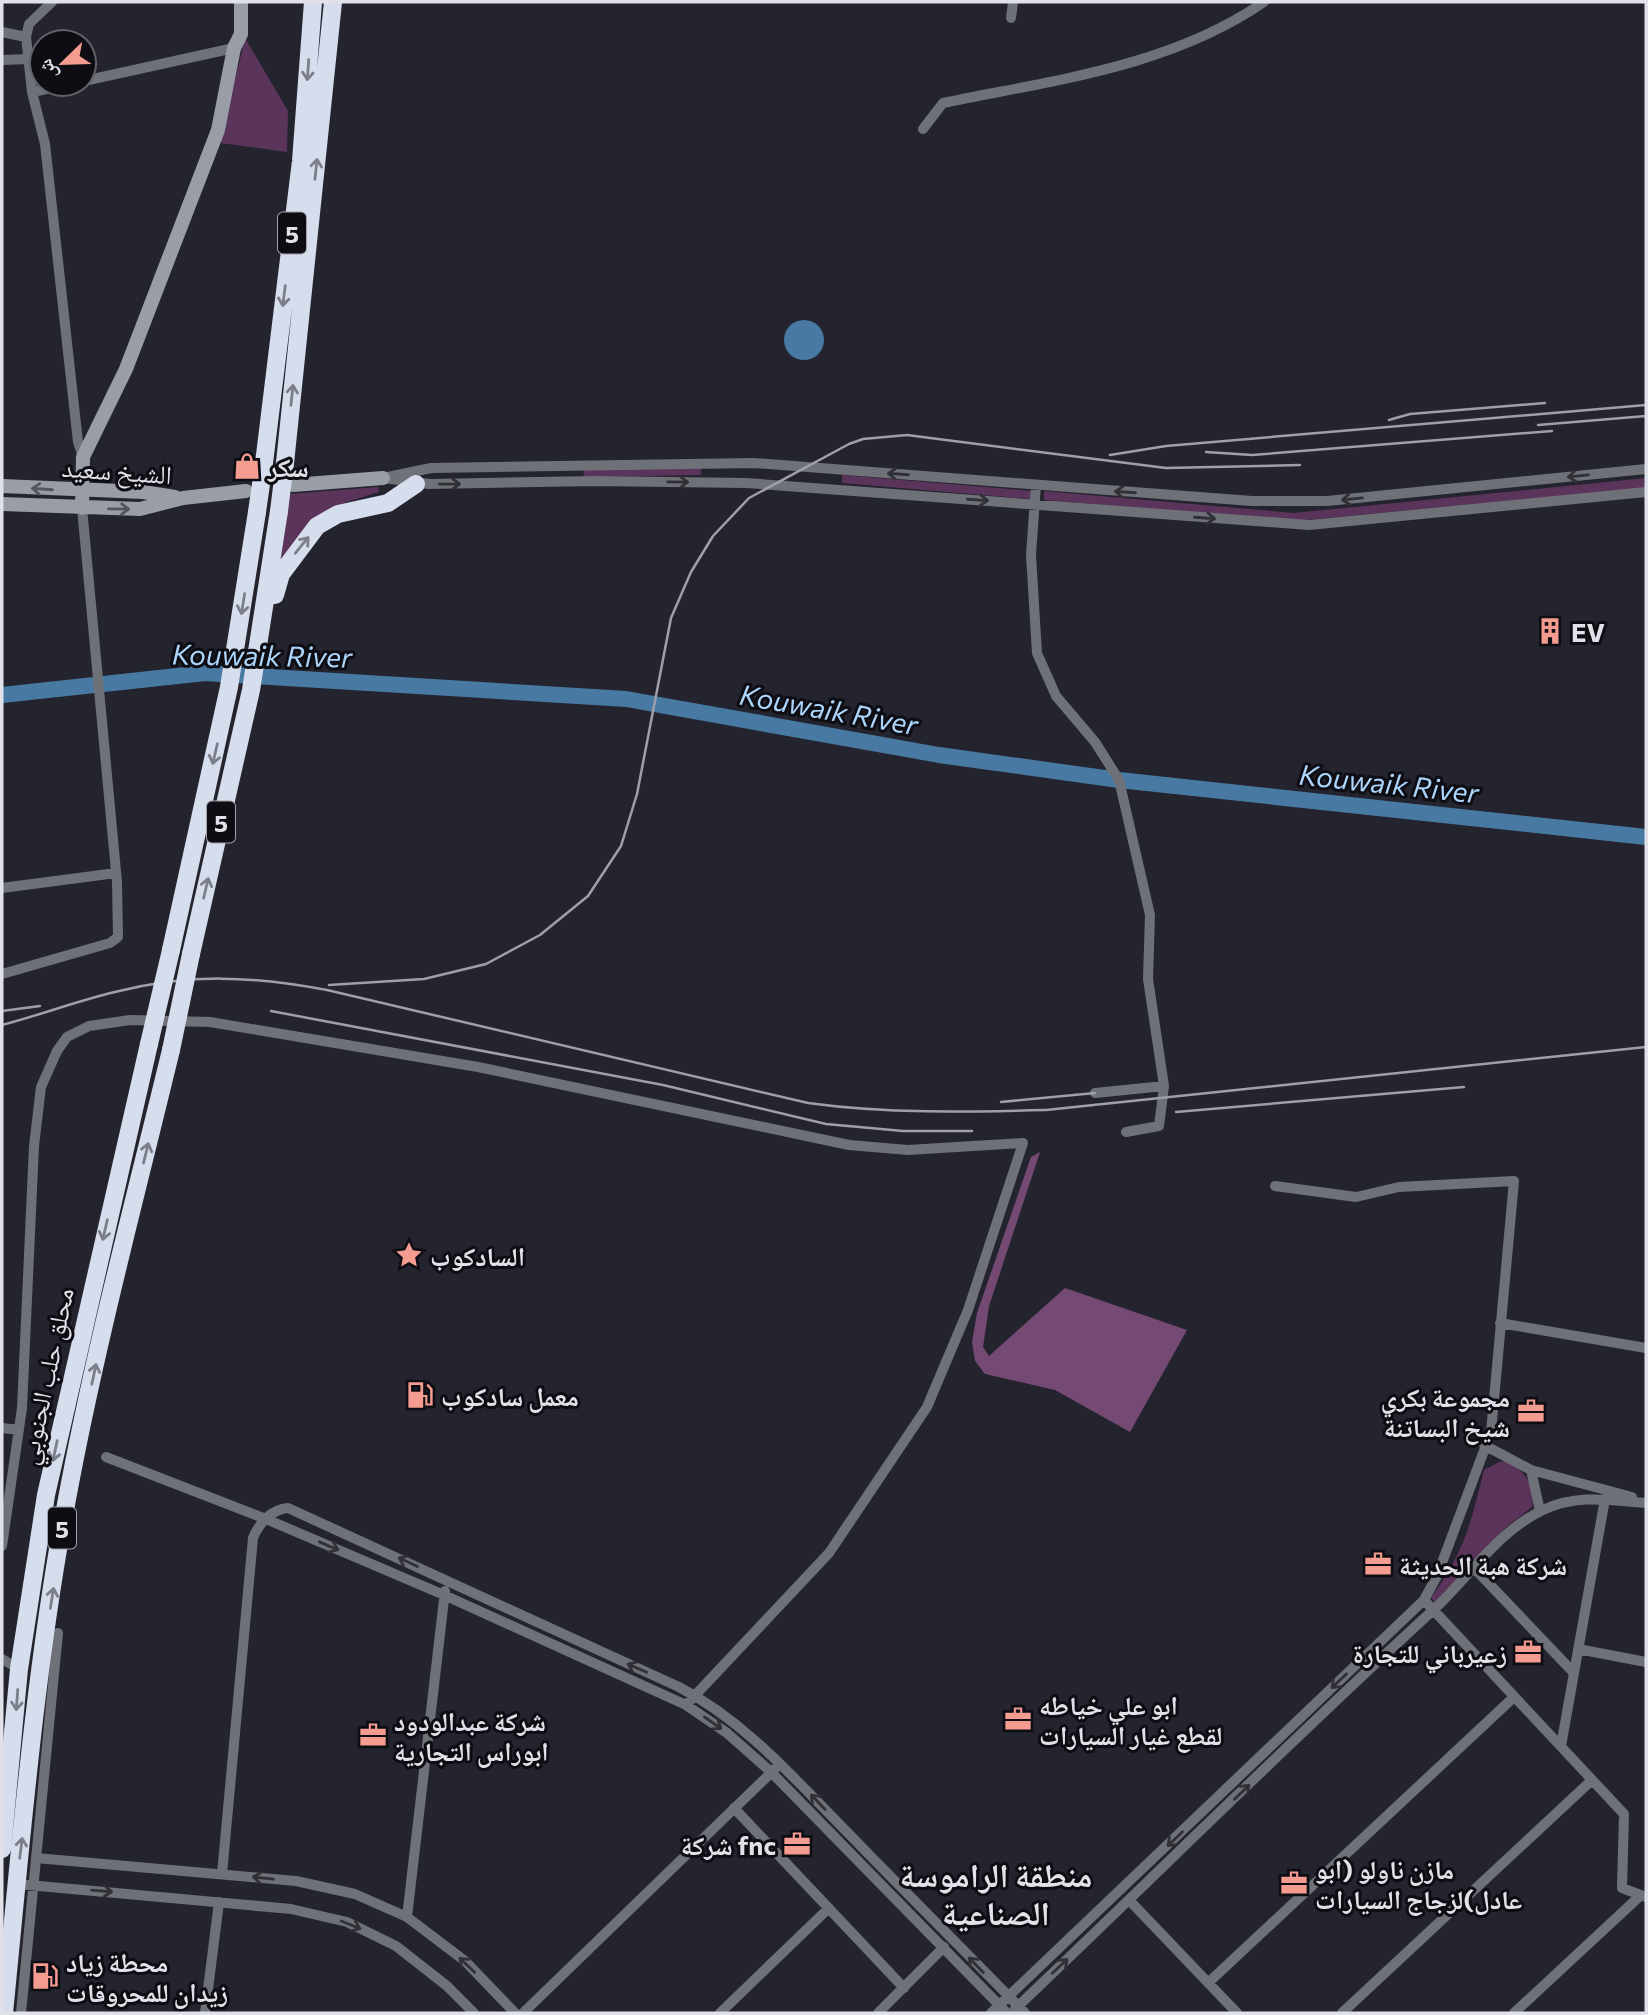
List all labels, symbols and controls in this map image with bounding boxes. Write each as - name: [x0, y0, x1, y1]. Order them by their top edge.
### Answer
- north arrow: [28, 28, 98, 98]
- text: ش: [32, 56, 62, 84]
- one-way arrow: [301, 58, 314, 81]
- one-way arrow: [310, 158, 323, 180]
- road number: 5: [278, 212, 306, 254]
- one-way arrow: [278, 284, 291, 307]
- one-way arrow: [286, 384, 299, 407]
- street label: الشيخ سعيد: [61, 451, 173, 492]
- shop icon: سكر: [232, 451, 262, 481]
- place label: سكر: [267, 451, 309, 482]
- one-way arrow: [887, 468, 910, 481]
- one-way arrow: [1568, 470, 1590, 483]
- one-way arrow: [666, 475, 689, 489]
- one-way arrow: [439, 477, 462, 491]
- one-way arrow: [31, 482, 54, 495]
- one-way arrow: [1114, 485, 1137, 498]
- one-way arrow: [1341, 493, 1364, 506]
- one-way arrow: [966, 494, 989, 507]
- one-way arrow: [107, 502, 130, 515]
- one-way arrow: [1193, 512, 1216, 525]
- one-way arrow: [293, 536, 309, 554]
- one-way arrow: [236, 592, 249, 615]
- building icon: EV: [1535, 616, 1565, 646]
- place label: EV: [1571, 616, 1605, 647]
- water label: Kouwaik River: [172, 636, 353, 674]
- water label: Kouwaik River: [737, 677, 922, 742]
- one-way arrow: [207, 742, 221, 765]
- water label: Kouwaik River: [1298, 757, 1481, 809]
- road number: 5: [207, 802, 235, 842]
- one-way arrow: [200, 877, 214, 900]
- one-way arrow: [140, 1142, 153, 1165]
- one-way arrow: [98, 1218, 111, 1240]
- place icon: السادكوب: [394, 1240, 424, 1270]
- place label: السادكوب: [430, 1240, 525, 1271]
- street label: محلق حلب الجنوبي: [11, 1285, 85, 1469]
- one-way arrow: [87, 1363, 101, 1386]
- fuel station icon: معمل سادكوب: [405, 1380, 435, 1410]
- place label: معمل سادكوب: [441, 1380, 579, 1413]
- place label: مجموعة بكري شيخ البساتنة: [1381, 1381, 1510, 1445]
- office icon: مجموعة بكري شيخ البساتنة: [1516, 1396, 1546, 1426]
- one-way arrow: [48, 1440, 61, 1462]
- road number: 5: [48, 1508, 76, 1548]
- one-way arrow: [318, 1540, 339, 1553]
- office icon: شركة هبة الحديثة: [1363, 1549, 1393, 1579]
- place label: شركة هبة الحديثة: [1399, 1549, 1567, 1580]
- one-way arrow: [398, 1555, 419, 1569]
- one-way arrow: [46, 1587, 59, 1610]
- place label: زعيرباني للتجارة: [1353, 1637, 1507, 1674]
- office icon: زعيرباني للتجارة: [1513, 1637, 1543, 1667]
- one-way arrow: [627, 1661, 648, 1674]
- one-way arrow: [1330, 1672, 1347, 1689]
- one-way arrow: [10, 1689, 23, 1711]
- place label: ابو علي خياطه لقطع غيار السيارات: [1039, 1689, 1222, 1753]
- office icon: ابو علي خياطه لقطع غيار السيارات: [1003, 1704, 1033, 1734]
- place label: شركة عبدالودود ابوراس التجارية: [394, 1705, 549, 1768]
- one-way arrow: [703, 1716, 722, 1730]
- office icon: شركة عبدالودود ابوراس التجارية: [358, 1720, 388, 1750]
- one-way arrow: [1233, 1784, 1250, 1801]
- one-way arrow: [809, 1794, 826, 1811]
- place label: شركة fnc: [681, 1829, 776, 1860]
- office icon: شركة fnc: [782, 1829, 812, 1859]
- one-way arrow: [1167, 1830, 1184, 1847]
- one-way arrow: [14, 1837, 27, 1860]
- district label: منطقة الراموسة الصناعية: [900, 1853, 1092, 1932]
- place label: مازن ناولو (ابو عادل)لزجاج السيارات: [1315, 1853, 1522, 1916]
- office icon: مازن ناولو (ابو عادل)لزجاج السيارات: [1279, 1868, 1309, 1898]
- one-way arrow: [252, 1871, 275, 1884]
- one-way arrow: [90, 1885, 113, 1898]
- one-way arrow: [339, 1919, 361, 1932]
- place label: محطة زياد زيدان للمحروقات: [66, 1946, 228, 2009]
- one-way arrow: [459, 1956, 476, 1973]
- one-way arrow: [968, 1957, 985, 1974]
- one-way arrow: [1051, 1958, 1068, 1975]
- fuel station icon: محطة زياد زيدان للمحروقات: [30, 1961, 60, 1991]

